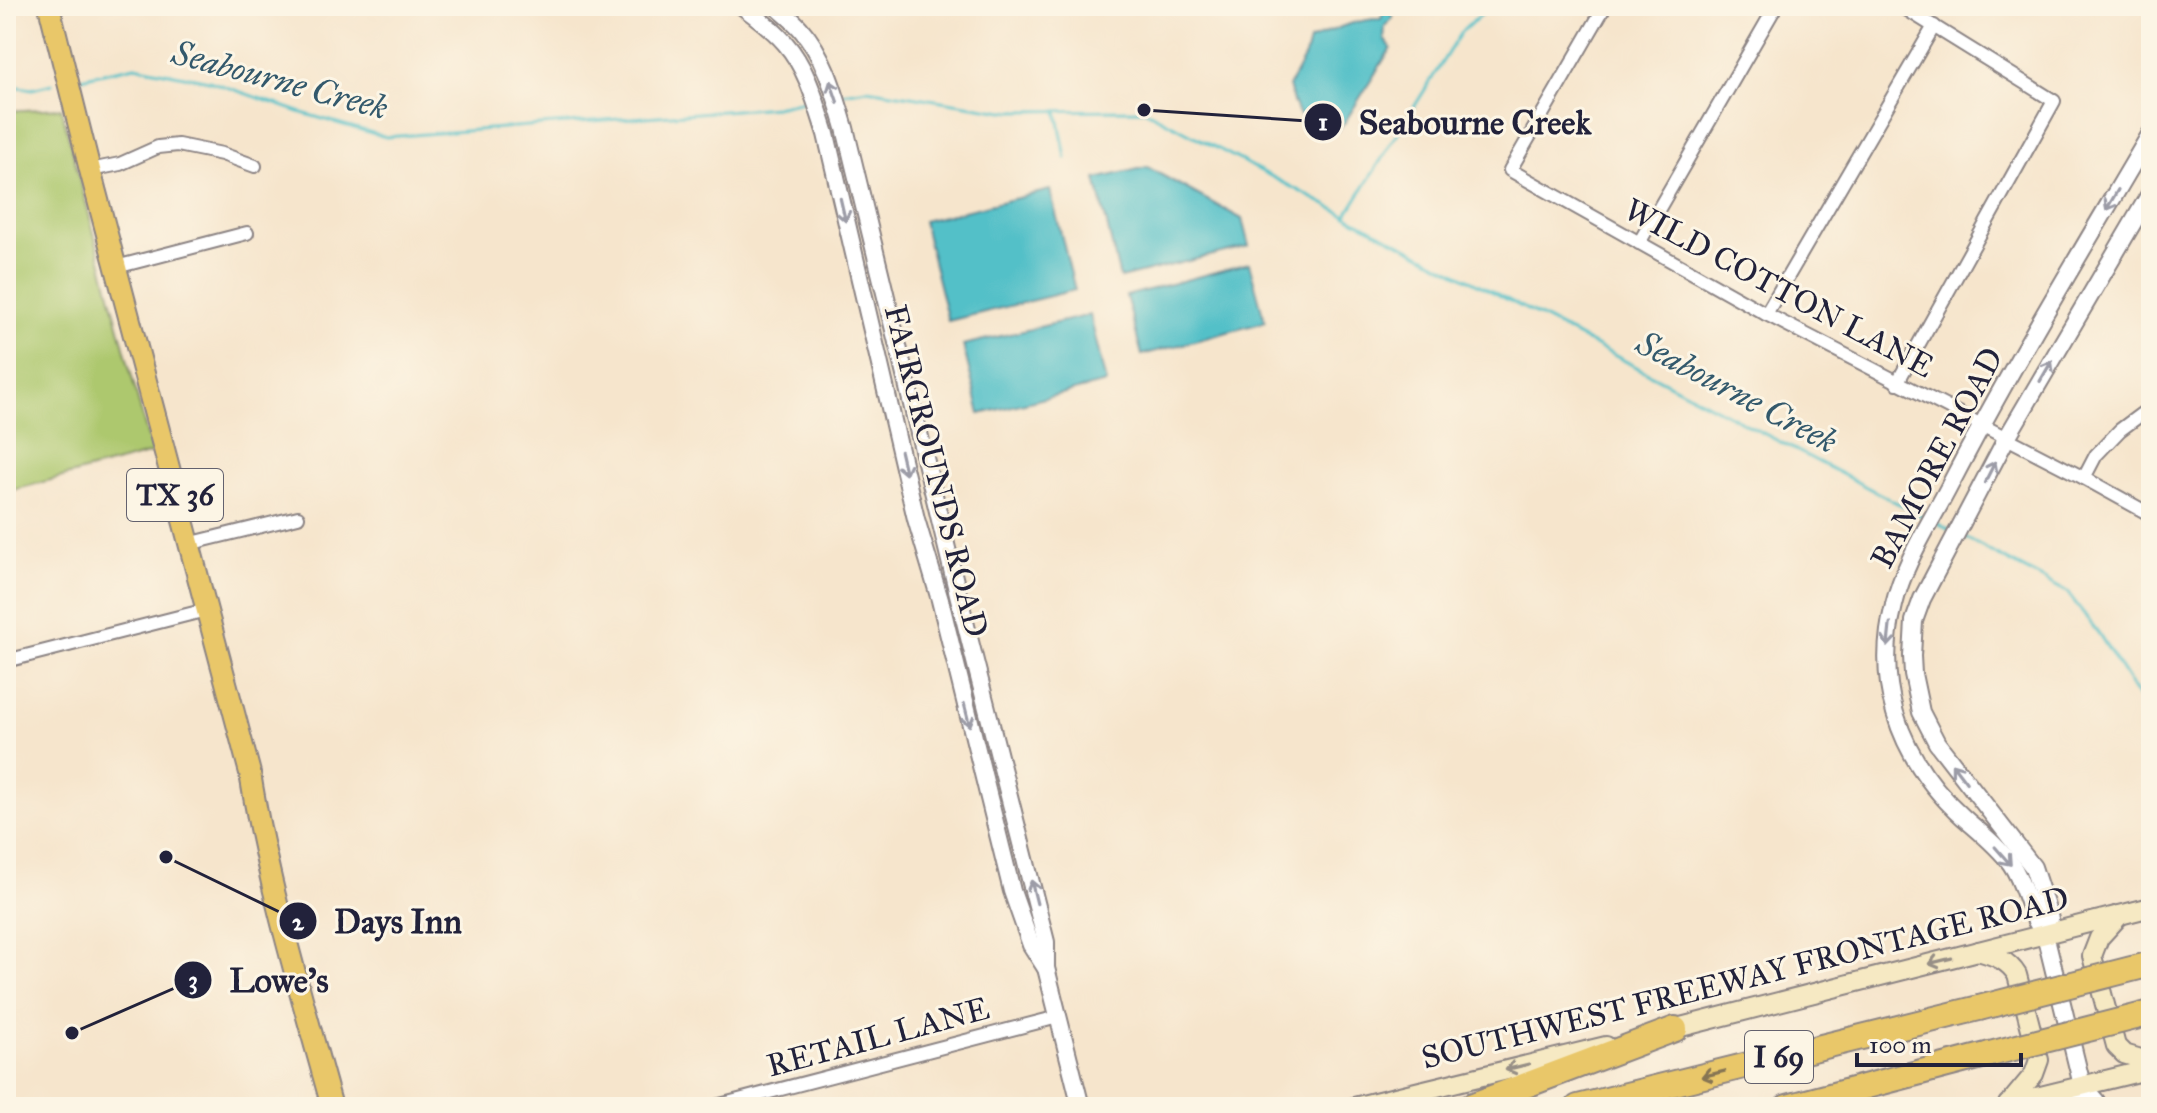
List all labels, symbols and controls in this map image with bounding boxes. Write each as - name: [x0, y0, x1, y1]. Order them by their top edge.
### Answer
- water label: Seabourne Creek: [167, 31, 392, 128]
- one-way arrow: [825, 80, 840, 105]
- callout: Seabourne Creek: [1303, 93, 1607, 151]
- text: Seabourne Creek: [1359, 102, 1592, 143]
- text: 1: [1318, 107, 1328, 137]
- one-way arrow: [2104, 188, 2120, 211]
- street label: WILD COTTON LANE: [1618, 190, 1940, 386]
- one-way arrow: [837, 196, 852, 222]
- street label: FAIRGROUNDS ROAD: [876, 301, 996, 641]
- water label: Seabourne Creek: [1629, 321, 1844, 462]
- street label: BAMORE ROAD: [1862, 341, 2012, 575]
- one-way arrow: [2039, 360, 2054, 384]
- one-way arrow: [896, 449, 911, 475]
- one-way arrow: [1982, 460, 1998, 484]
- road number: TX 36: [127, 469, 223, 521]
- one-way arrow: [1881, 622, 1896, 647]
- one-way arrow: [961, 701, 976, 727]
- one-way arrow: [1951, 762, 1967, 784]
- one-way arrow: [1994, 845, 2012, 865]
- one-way arrow: [1025, 879, 1040, 905]
- street label: SOUTHWEST FREEWAY FRONTAGE ROAD: [1417, 879, 2073, 1077]
- callout: Days Inn: [278, 892, 477, 950]
- text: Days Inn: [334, 901, 462, 942]
- text: 2: [292, 907, 305, 937]
- callout: Lowe's: [173, 951, 344, 1009]
- one-way arrow: [1927, 954, 1953, 969]
- text: Lowe's: [229, 960, 329, 1001]
- text: 3: [188, 965, 198, 995]
- street label: RETAIL LANE: [762, 989, 994, 1085]
- scale bar: [1857, 1017, 2021, 1067]
- text: 100 m: [1869, 1030, 1932, 1060]
- road number: I 69: [1745, 1031, 1813, 1083]
- one-way arrow: [1505, 1060, 1531, 1075]
- one-way arrow: [1701, 1067, 1726, 1082]

